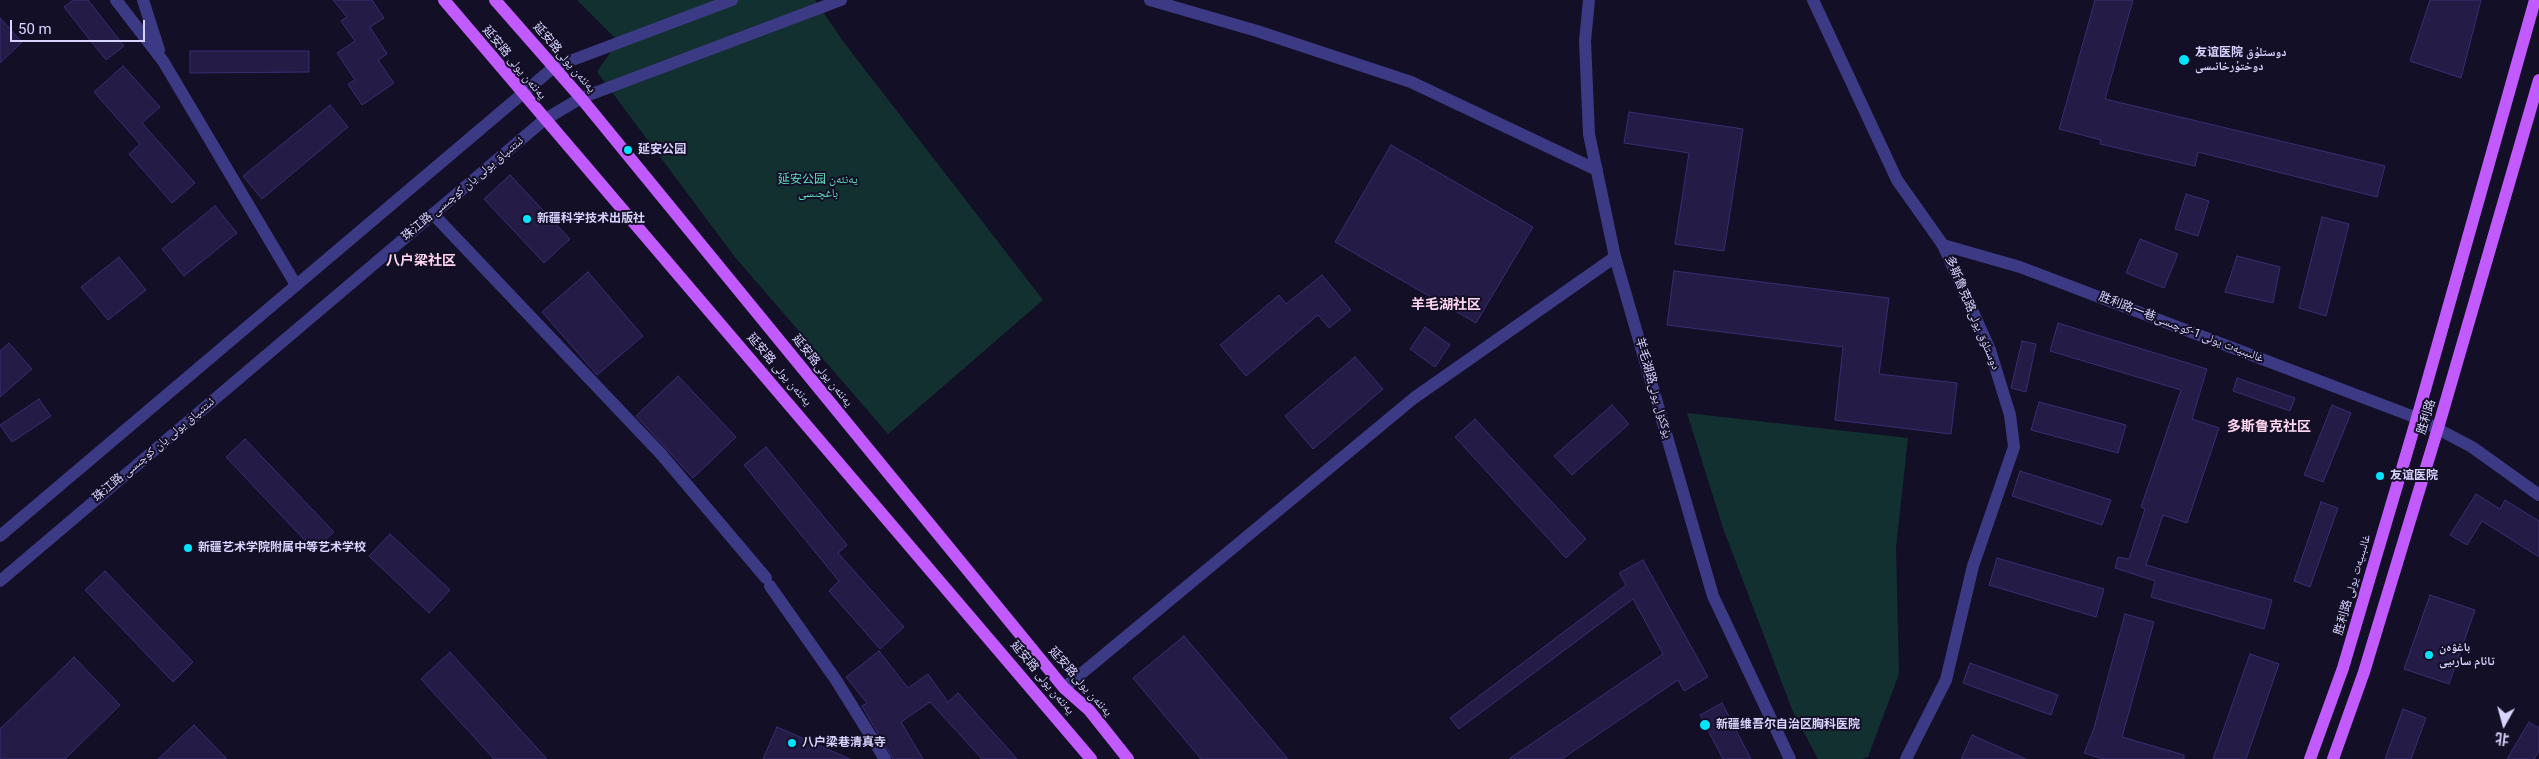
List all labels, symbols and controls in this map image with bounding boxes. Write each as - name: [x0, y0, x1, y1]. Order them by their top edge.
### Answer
- scale bar: [12, 10, 148, 42]
- text: 50 m: [18, 20, 52, 38]
- street label: 延安路يەنئەن يولى: [530, 20, 598, 96]
- street label: 延安路 يەنئەن يولى: [479, 23, 549, 103]
- place label: 友谊医院 دوستلۇق دوختۇرخانىسى: [2195, 46, 2287, 74]
- marker: 友谊医院 دوستلۇق دوختۇرخانىسى: [2177, 53, 2191, 67]
- street label: 珠江路 ئىتتىپاق يولى يان كوچىسى: [399, 134, 527, 244]
- place label: 延安公园: [638, 143, 686, 157]
- marker: 延安公园: [622, 144, 634, 156]
- park label: 延安公园 يەنئەن باغچىسى: [778, 173, 858, 201]
- place label: 新疆科学技术出版社: [537, 212, 645, 226]
- marker: 新疆科学技术出版社: [521, 213, 533, 225]
- district label: 八户梁社区: [386, 253, 456, 269]
- street label: 多斯鲁克路دوستلۇق يولى: [1941, 254, 2003, 372]
- street label: 胜利路一巷غالىبىيەت يولى 1-كوچىسى: [2096, 290, 2266, 366]
- district label: 羊毛湖社区: [1411, 297, 1481, 313]
- street label: 延安路 يەنئەن يولى: [744, 331, 814, 409]
- street label: 延安路يەنئەن يولى: [789, 332, 855, 410]
- street label: 羊毛湖路يۇڭكۆل يولى: [1632, 336, 1674, 440]
- street label: 珠江路 ئىتتىپاق يولى يان كوچىسى: [90, 395, 218, 505]
- street label: 胜利路: [2415, 398, 2439, 436]
- district label: 多斯鲁克社区: [2227, 419, 2311, 435]
- place label: 友谊医院: [2390, 469, 2438, 483]
- marker: 友谊医院: [2374, 470, 2386, 482]
- street label: 胜利路 غالىبىيەت يولى: [2332, 533, 2374, 637]
- place label: 新疆艺术学院附属中等艺术学校: [198, 541, 366, 555]
- marker: 新疆艺术学院附属中等艺术学校: [182, 542, 194, 554]
- street label: 延安路 يەنئەن يولى: [1007, 638, 1077, 718]
- place label: باغۋەن تائام سارىيى: [2439, 641, 2495, 669]
- street label: 延安路يەنئەن يولى: [1045, 644, 1115, 720]
- marker: باغۋەن تائام سارىيى: [2423, 649, 2435, 661]
- north arrow: [2479, 699, 2529, 749]
- marker: 新疆维吾尔自治区胸科医院: [1698, 718, 1712, 732]
- place label: 新疆维吾尔自治区胸科医院: [1716, 718, 1860, 732]
- text: 北: [2494, 730, 2510, 748]
- place label: 八户梁巷清真寺: [802, 736, 886, 750]
- marker: 八户梁巷清真寺: [786, 737, 798, 749]

